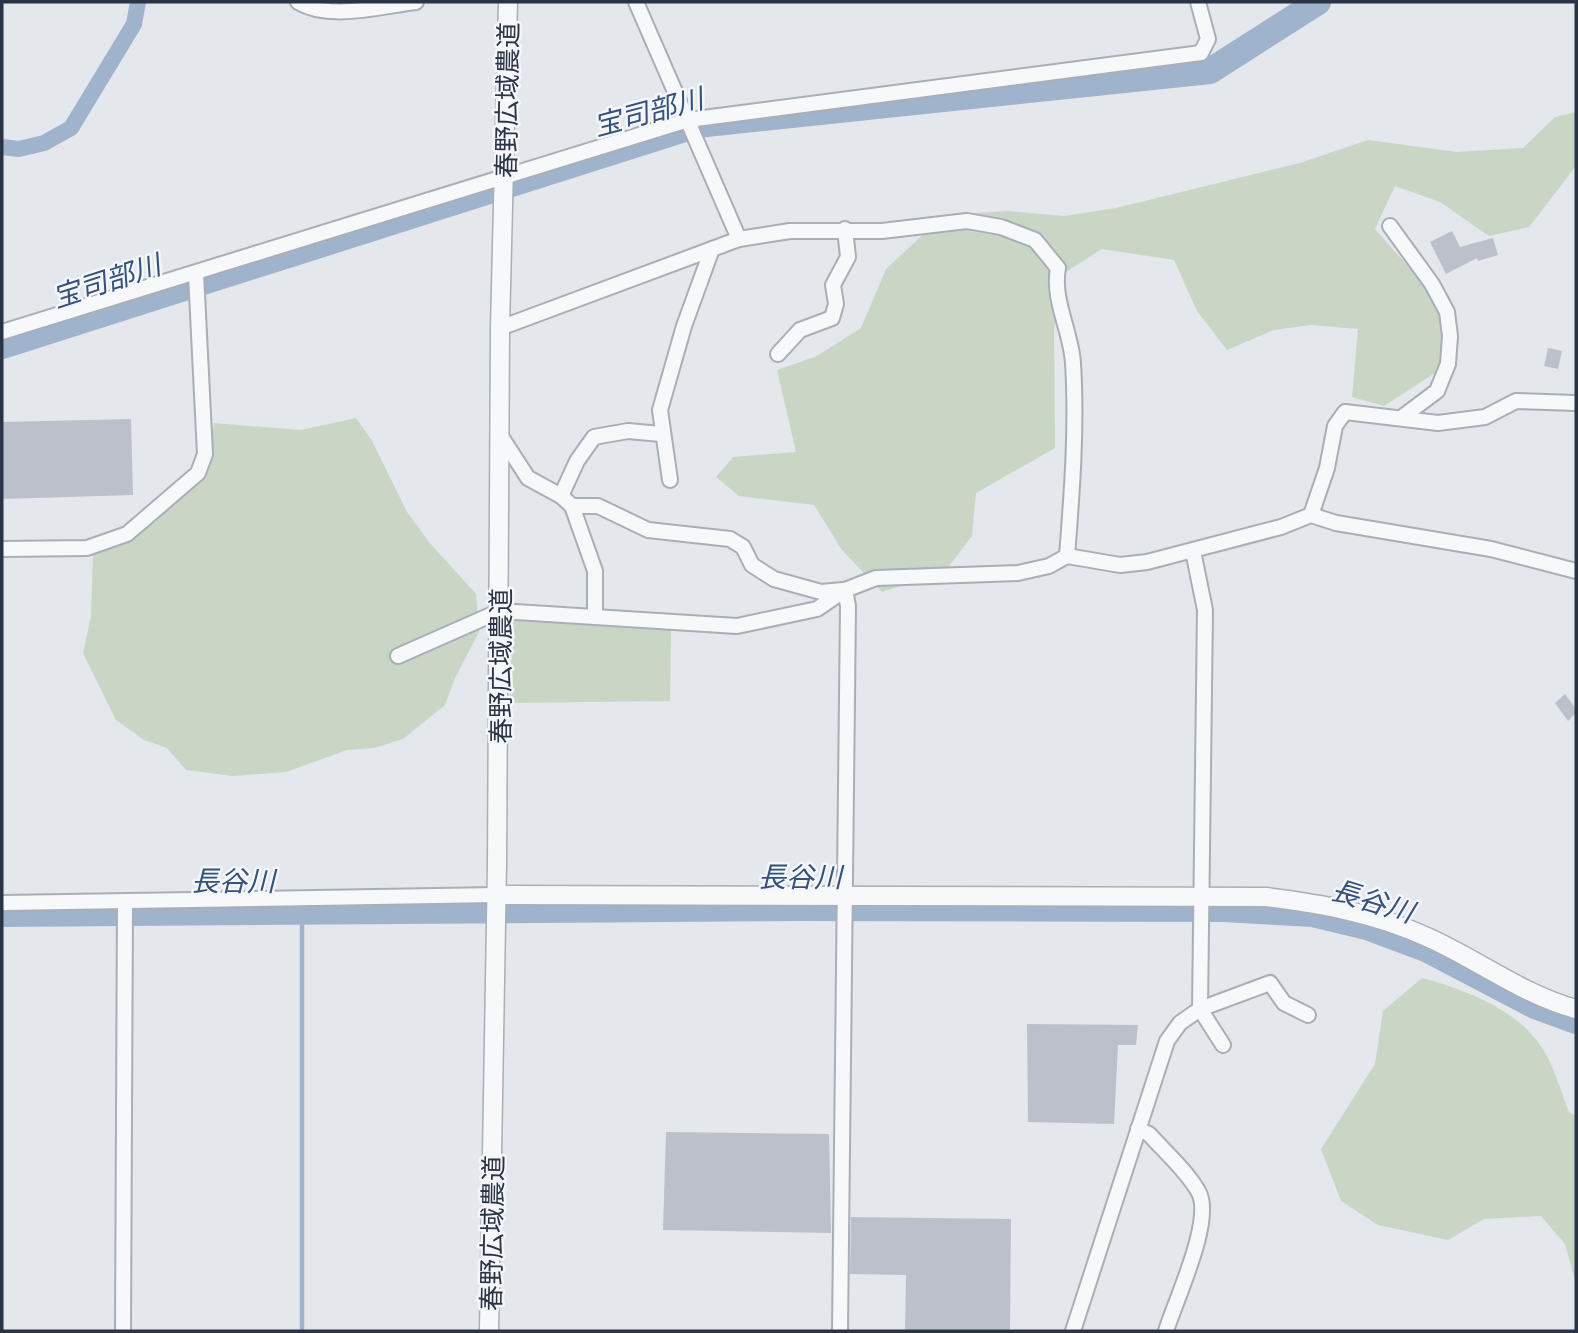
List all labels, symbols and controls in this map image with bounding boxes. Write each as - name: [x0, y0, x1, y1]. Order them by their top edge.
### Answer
- street label: 春野広域農道: [489, 22, 523, 178]
- water label: 宝司部川: [590, 79, 709, 142]
- water label: 宝司部川: [47, 246, 167, 313]
- street label: 春野広域農道: [484, 588, 515, 744]
- water label: 長谷川: [758, 859, 845, 893]
- water label: 長谷川: [191, 863, 278, 897]
- water label: 長谷川: [1328, 871, 1421, 929]
- street label: 春野広域農道: [474, 1155, 508, 1311]

